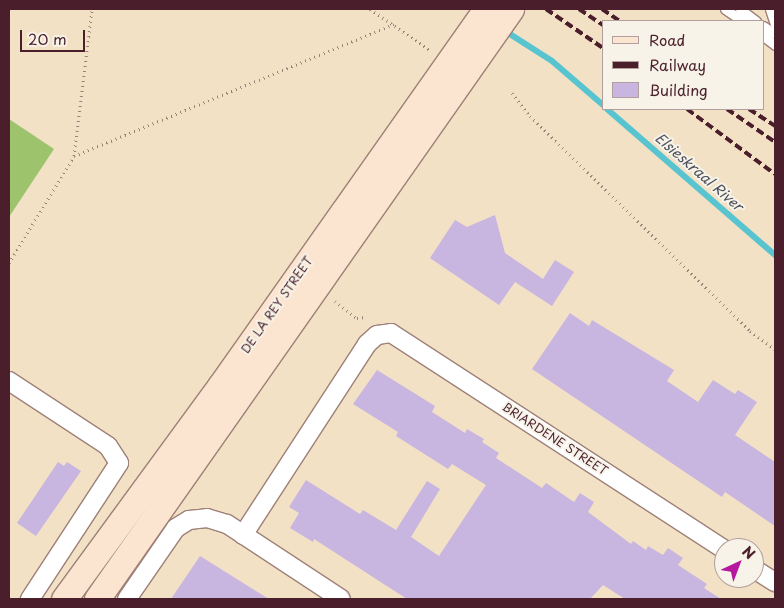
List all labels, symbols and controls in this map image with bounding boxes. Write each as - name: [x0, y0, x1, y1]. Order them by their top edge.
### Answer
- scale bar: [22, 20, 88, 52]
- legend: [602, 20, 764, 110]
- text: 20 m: [28, 27, 67, 50]
- text: Road: [649, 28, 685, 51]
- text: Railway: [649, 53, 706, 76]
- text: Building: [649, 78, 708, 101]
- water label: Elsieskraal River: [652, 129, 746, 215]
- street label: DE LA REY STREET: [238, 254, 316, 356]
- street label: BRIARDENE STREET: [499, 399, 611, 479]
- north arrow: [714, 538, 764, 588]
- text: N: [738, 541, 760, 564]

